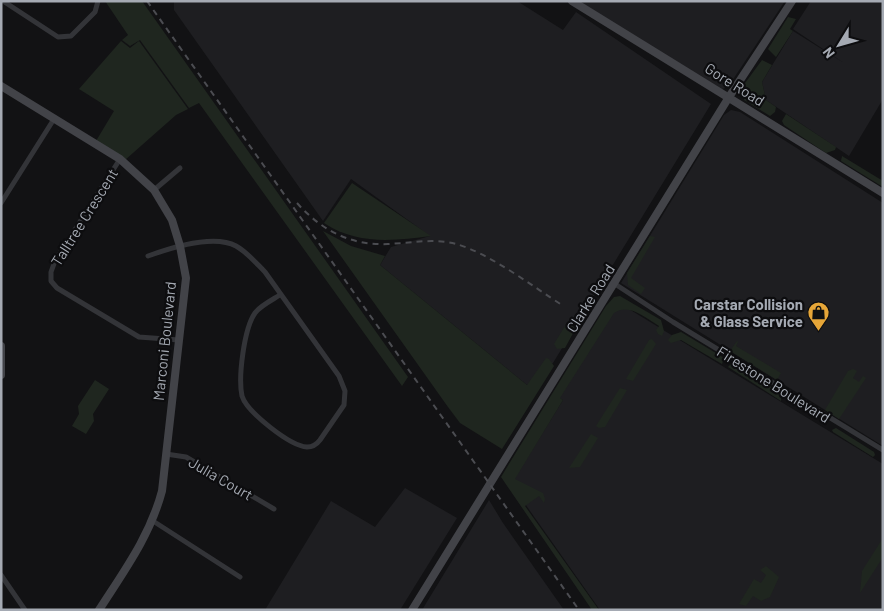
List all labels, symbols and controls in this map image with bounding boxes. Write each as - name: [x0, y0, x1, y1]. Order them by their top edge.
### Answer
- north arrow: [814, 20, 864, 70]
- text: N: [819, 44, 838, 62]
- street label: Gore Road: [702, 59, 768, 109]
- street label: Talltree Crescent: [47, 165, 121, 269]
- street label: Clarke Road: [562, 261, 618, 335]
- street label: Marconi Boulevard: [149, 281, 179, 401]
- place label: Carstar Collision & Glass Service: [694, 295, 803, 330]
- shop icon: Carstar Collision & Glass Service: [807, 301, 831, 332]
- street label: Firestone Boulevard: [714, 342, 834, 426]
- street label: Julia Court: [186, 452, 256, 504]

